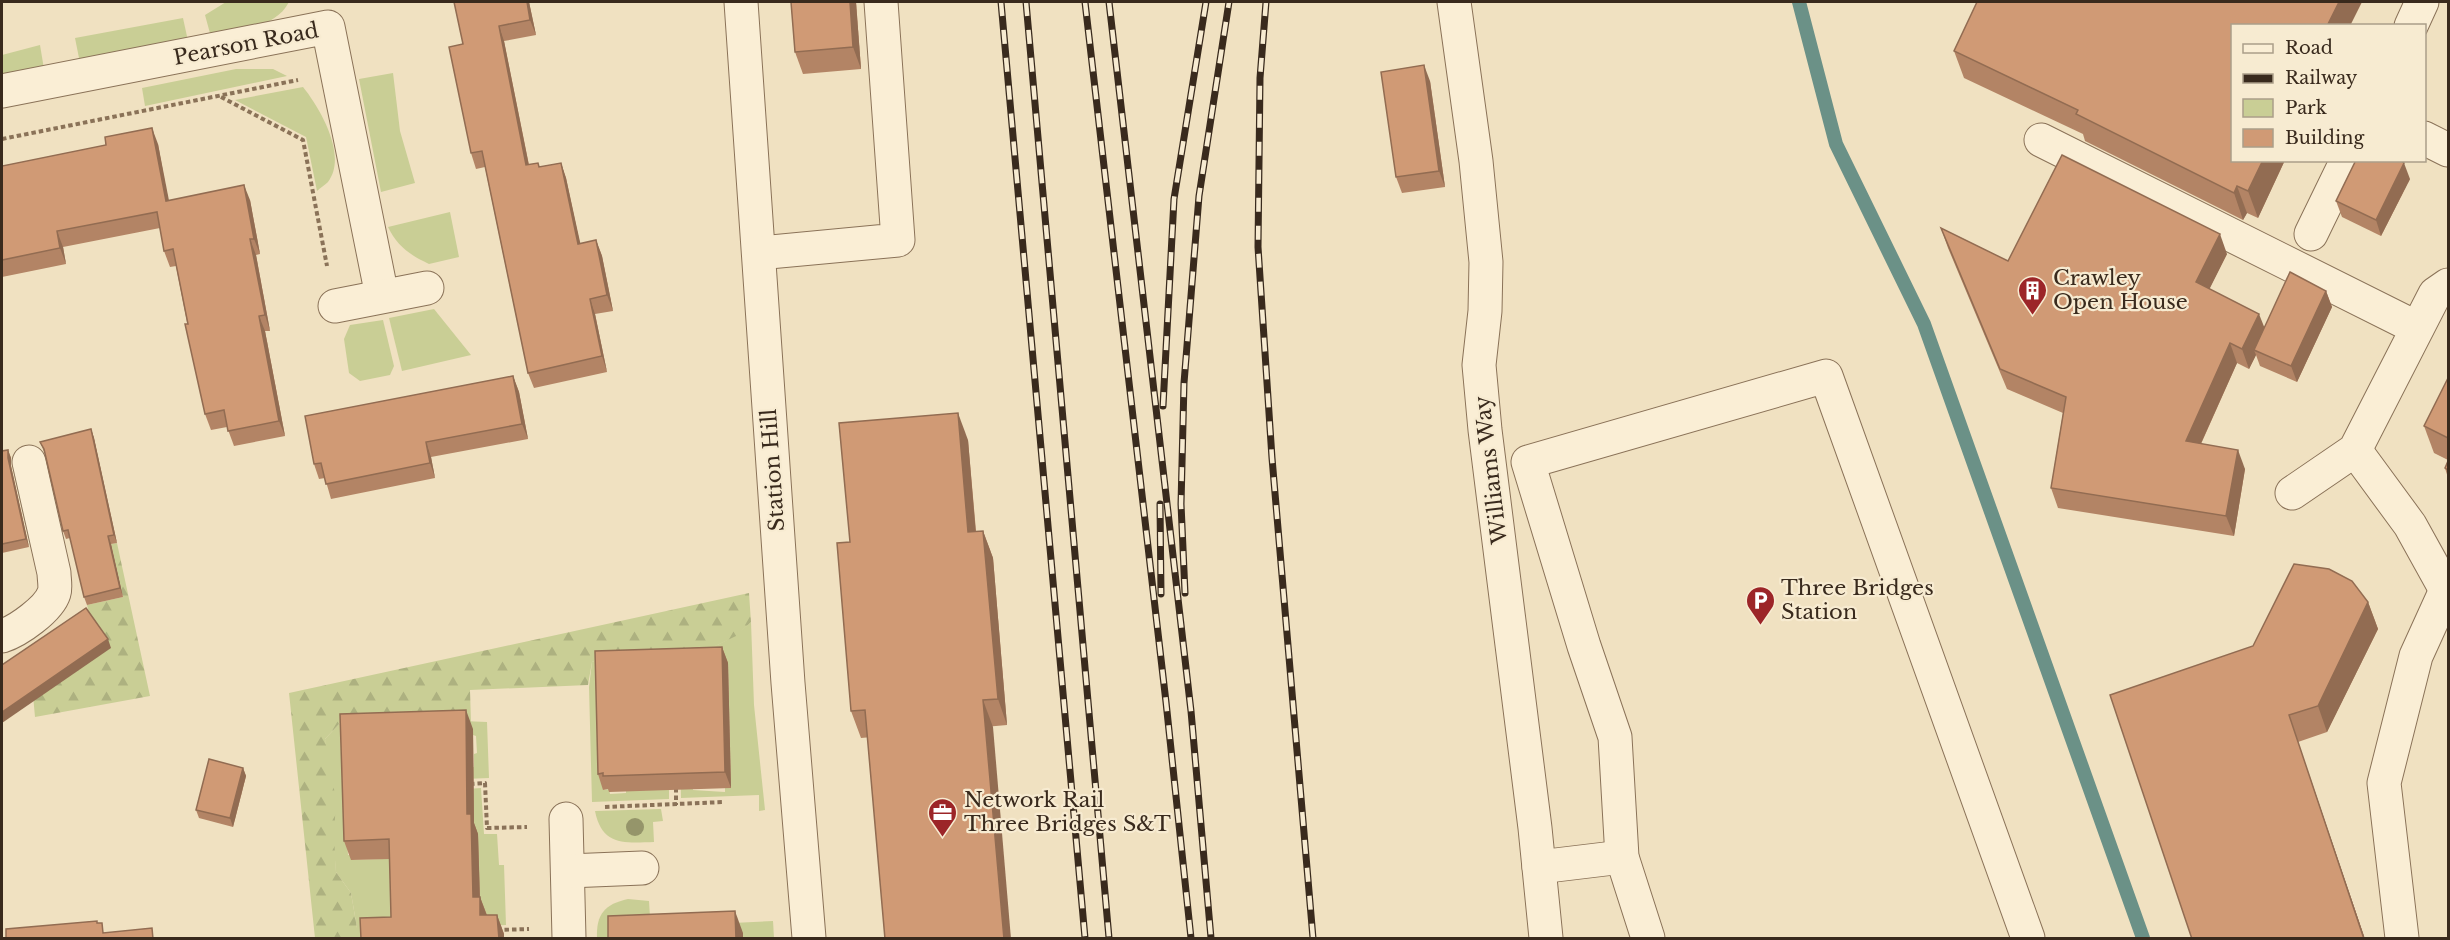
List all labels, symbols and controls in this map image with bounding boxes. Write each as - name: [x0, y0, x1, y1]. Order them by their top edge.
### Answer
- street label: Pearson Road: [171, 17, 321, 71]
- legend: [2231, 24, 2426, 162]
- text: Road: [2285, 37, 2333, 59]
- text: Railway: [2285, 67, 2358, 89]
- text: Park: [2285, 97, 2327, 119]
- text: Building: [2285, 127, 2364, 149]
- place label: Crawley Open House: [2053, 265, 2188, 315]
- building icon: Crawley Open House: [2016, 274, 2048, 316]
- street label: Williams Way: [1469, 394, 1513, 546]
- street label: Station Hill: [756, 408, 790, 532]
- place label: Three Bridges Station: [1781, 575, 1934, 625]
- parking icon: Three Bridges Station: [1744, 584, 1776, 626]
- place label: Network Rail Three Bridges S&T: [964, 787, 1171, 837]
- office icon: Network Rail Three Bridges S&T: [927, 796, 959, 838]

